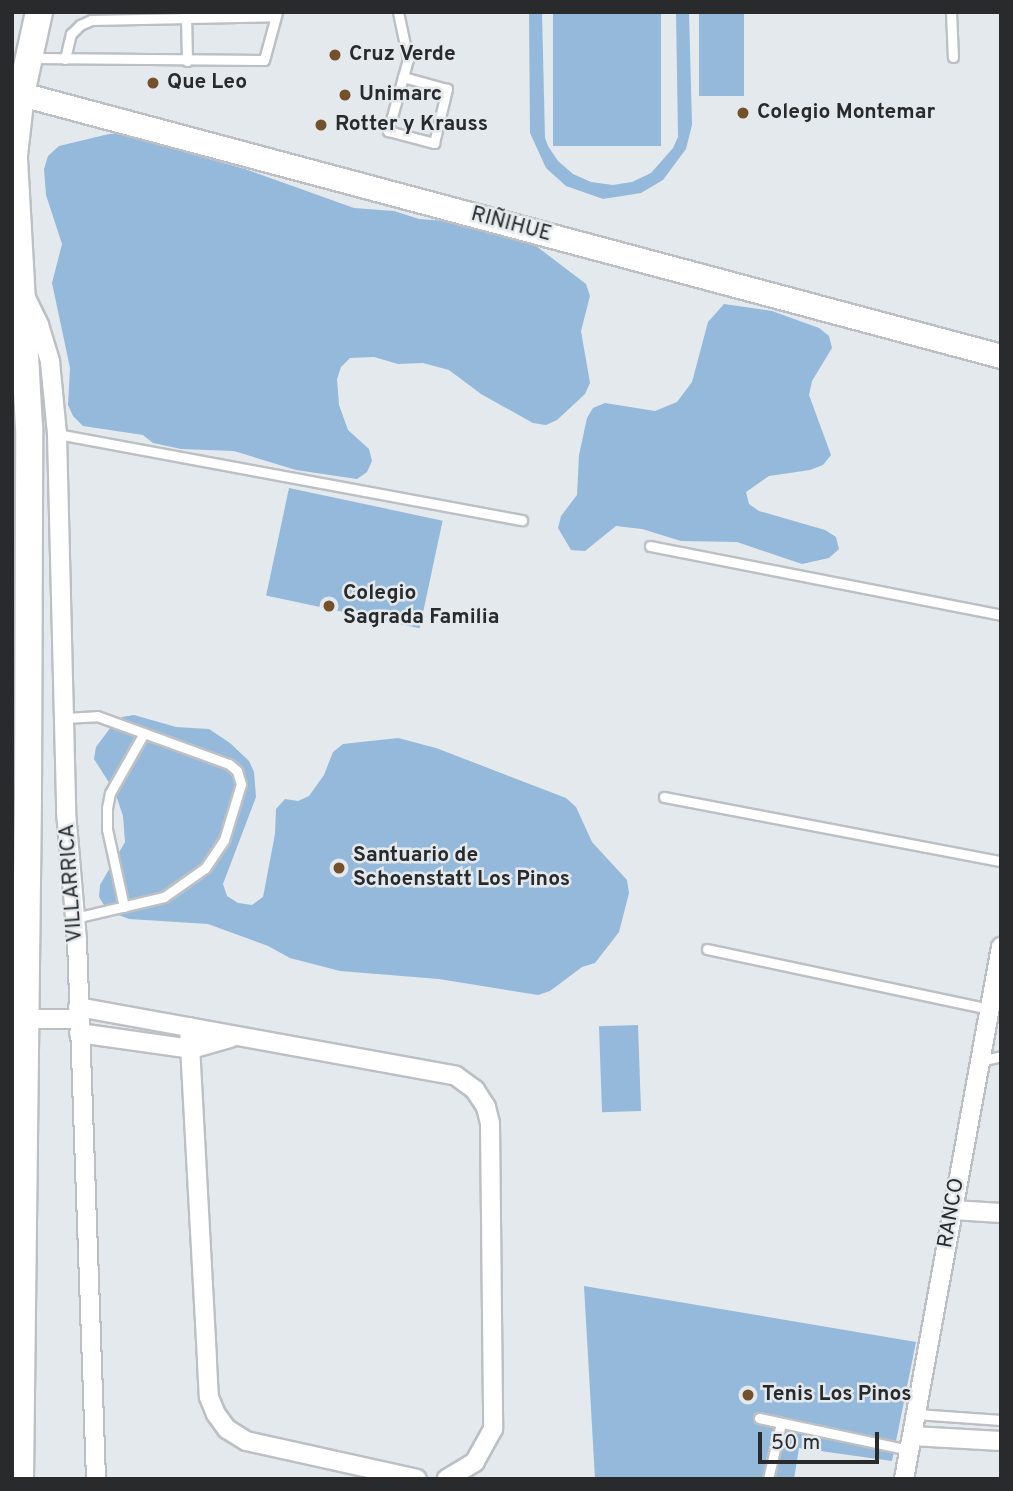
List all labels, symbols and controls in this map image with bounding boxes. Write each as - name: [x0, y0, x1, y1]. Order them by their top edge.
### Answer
- place label: Cruz Verde: [349, 42, 456, 68]
- marker: Cruz Verde: [327, 47, 343, 63]
- place label: Que Leo: [167, 70, 247, 96]
- marker: Que Leo: [145, 75, 161, 91]
- place label: Unimarc: [359, 82, 442, 108]
- marker: Unimarc: [337, 87, 353, 103]
- place label: Colegio Montemar: [757, 100, 935, 126]
- marker: Colegio Montemar: [735, 105, 751, 121]
- place label: Rotter y Krauss: [335, 112, 488, 138]
- marker: Rotter y Krauss: [313, 117, 329, 133]
- street label: RIÑIHUE: [468, 202, 554, 248]
- place label: Colegio Sagrada Familia: [343, 581, 499, 631]
- marker: Colegio Sagrada Familia: [321, 598, 337, 614]
- street label: VILLARRICA: [55, 823, 89, 943]
- place label: Santuario de Schoenstatt Los Pinos: [353, 843, 570, 893]
- marker: Santuario de Schoenstatt Los Pinos: [331, 860, 347, 876]
- street label: RANCO: [933, 1176, 971, 1250]
- place label: Tenis Los Pinos: [762, 1382, 912, 1408]
- marker: Tenis Los Pinos: [740, 1387, 756, 1403]
- scale bar: [761, 1418, 882, 1462]
- text: 50 m: [771, 1430, 820, 1457]

